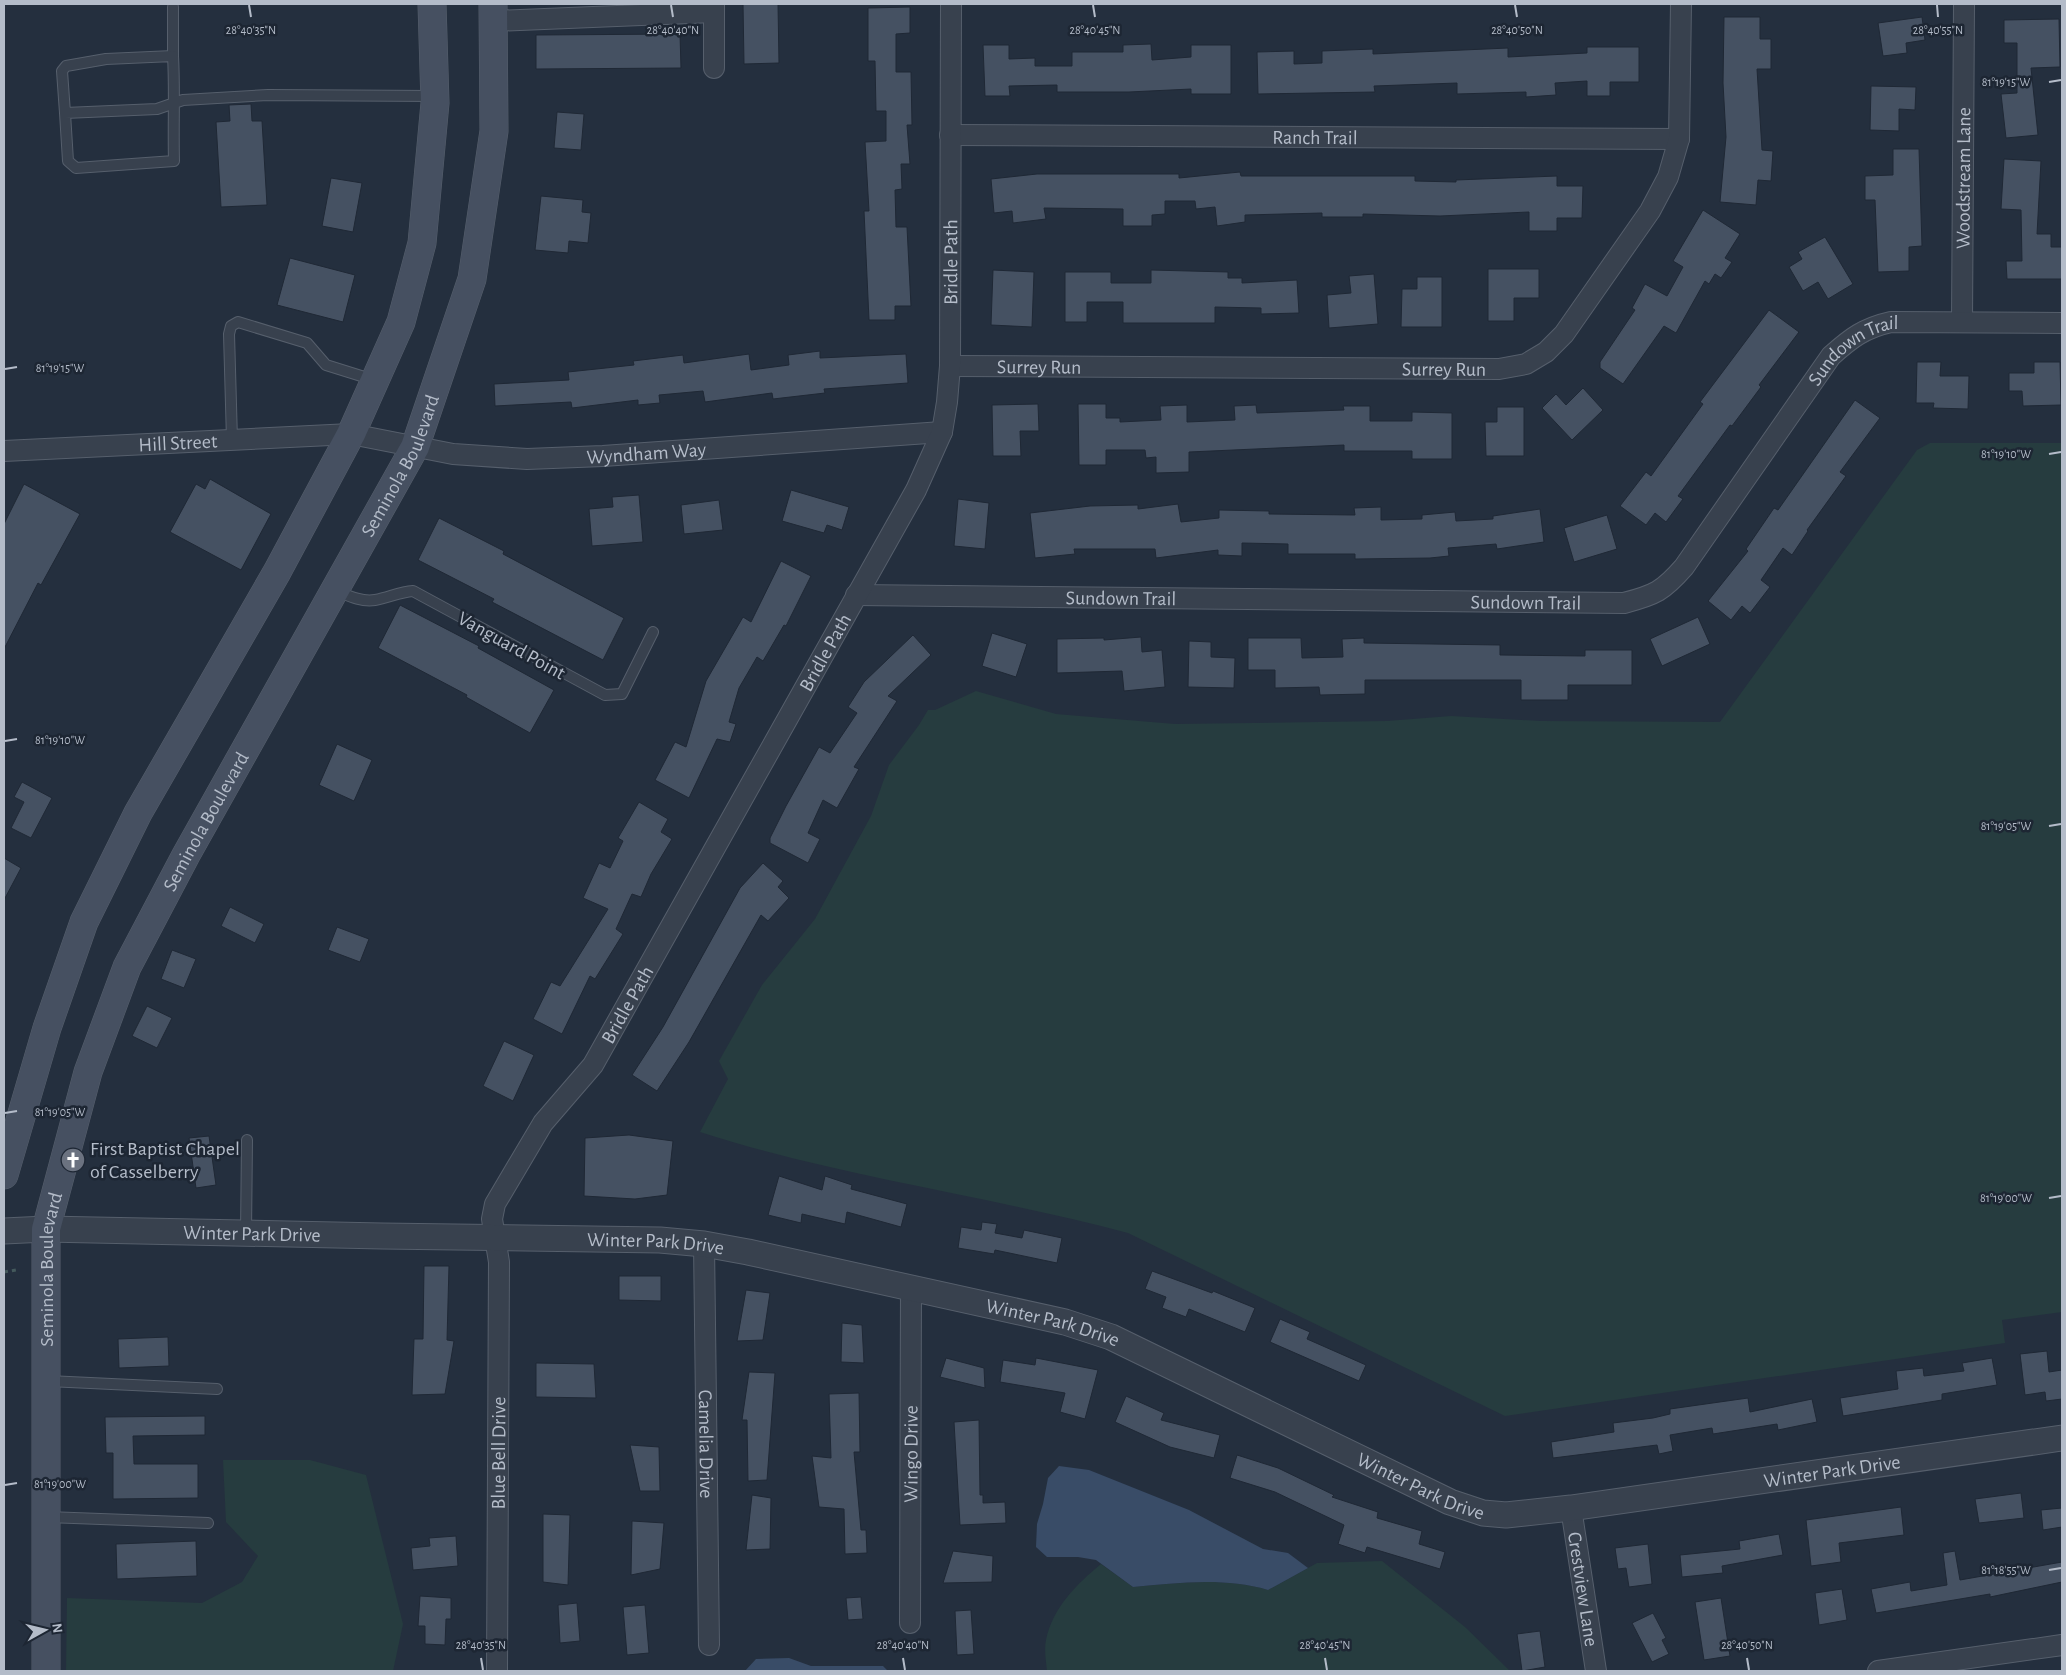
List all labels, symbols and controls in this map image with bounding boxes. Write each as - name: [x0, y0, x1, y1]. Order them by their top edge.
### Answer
- text: 28°40'35"N: [226, 24, 276, 36]
- text: 28°40'40"N: [647, 24, 699, 36]
- text: 28°40'45"N: [1069, 24, 1121, 36]
- text: 28°40'50"N: [1491, 24, 1543, 36]
- text: 28°40'55"N: [1913, 24, 1963, 36]
- text: 81°19'15"W: [1982, 76, 2031, 88]
- street label: Woodstream Lane: [1953, 107, 1974, 249]
- street label: Ranch Trail: [1272, 128, 1358, 148]
- street label: Bridle Path: [941, 219, 961, 305]
- street label: Sundown Trail: [1805, 313, 1899, 390]
- street label: Surrey Run: [997, 357, 1081, 378]
- street label: Surrey Run: [1402, 359, 1486, 380]
- text: 81°19'15"W: [36, 362, 85, 374]
- street label: Seminola Boulevard: [358, 392, 443, 540]
- street label: Hill Street: [138, 432, 218, 455]
- street label: Wyndham Way: [586, 440, 707, 468]
- text: 81°19'10"W: [1981, 448, 2031, 460]
- street label: Sundown Trail: [1066, 588, 1176, 609]
- street label: Sundown Trail: [1471, 592, 1581, 614]
- street label: Vanguard Point: [454, 608, 569, 684]
- street label: Bridle Path: [796, 611, 855, 695]
- text: 81°19'10"W: [35, 734, 85, 746]
- street label: Seminola Boulevard: [160, 749, 253, 895]
- text: 81°19'05"W: [1981, 820, 2032, 832]
- street label: Bridle Path: [598, 963, 658, 1047]
- text: 81°19'05"W: [35, 1106, 86, 1118]
- place label: First Baptist Chapel of Casselberry: [90, 1139, 240, 1182]
- church icon: First Baptist Chapel of Casselberry: [60, 1147, 86, 1173]
- street label: Seminola Boulevard: [37, 1190, 66, 1347]
- text: 81°19'00"W: [1980, 1192, 2032, 1204]
- street label: Winter Park Drive: [183, 1223, 321, 1246]
- street label: Winter Park Drive: [587, 1230, 726, 1258]
- street label: Winter Park Drive: [984, 1296, 1123, 1351]
- street label: Camelia Drive: [695, 1390, 716, 1498]
- street label: Blue Bell Drive: [489, 1396, 509, 1510]
- street label: Wingo Drive: [901, 1405, 922, 1503]
- street label: Winter Park Drive: [1354, 1449, 1487, 1524]
- street label: Winter Park Drive: [1763, 1452, 1902, 1491]
- text: 81°19'00"W: [34, 1478, 86, 1490]
- street label: Crestview Lane: [1564, 1530, 1601, 1648]
- text: 81°18'55"W: [1981, 1564, 2031, 1576]
- north arrow: [20, 1605, 70, 1655]
- text: N: [49, 1623, 64, 1634]
- text: 28°40'35"N: [456, 1639, 506, 1651]
- text: 28°40'40"N: [877, 1639, 929, 1651]
- text: 28°40'45"N: [1299, 1639, 1351, 1651]
- text: 28°40'50"N: [1721, 1639, 1773, 1651]

